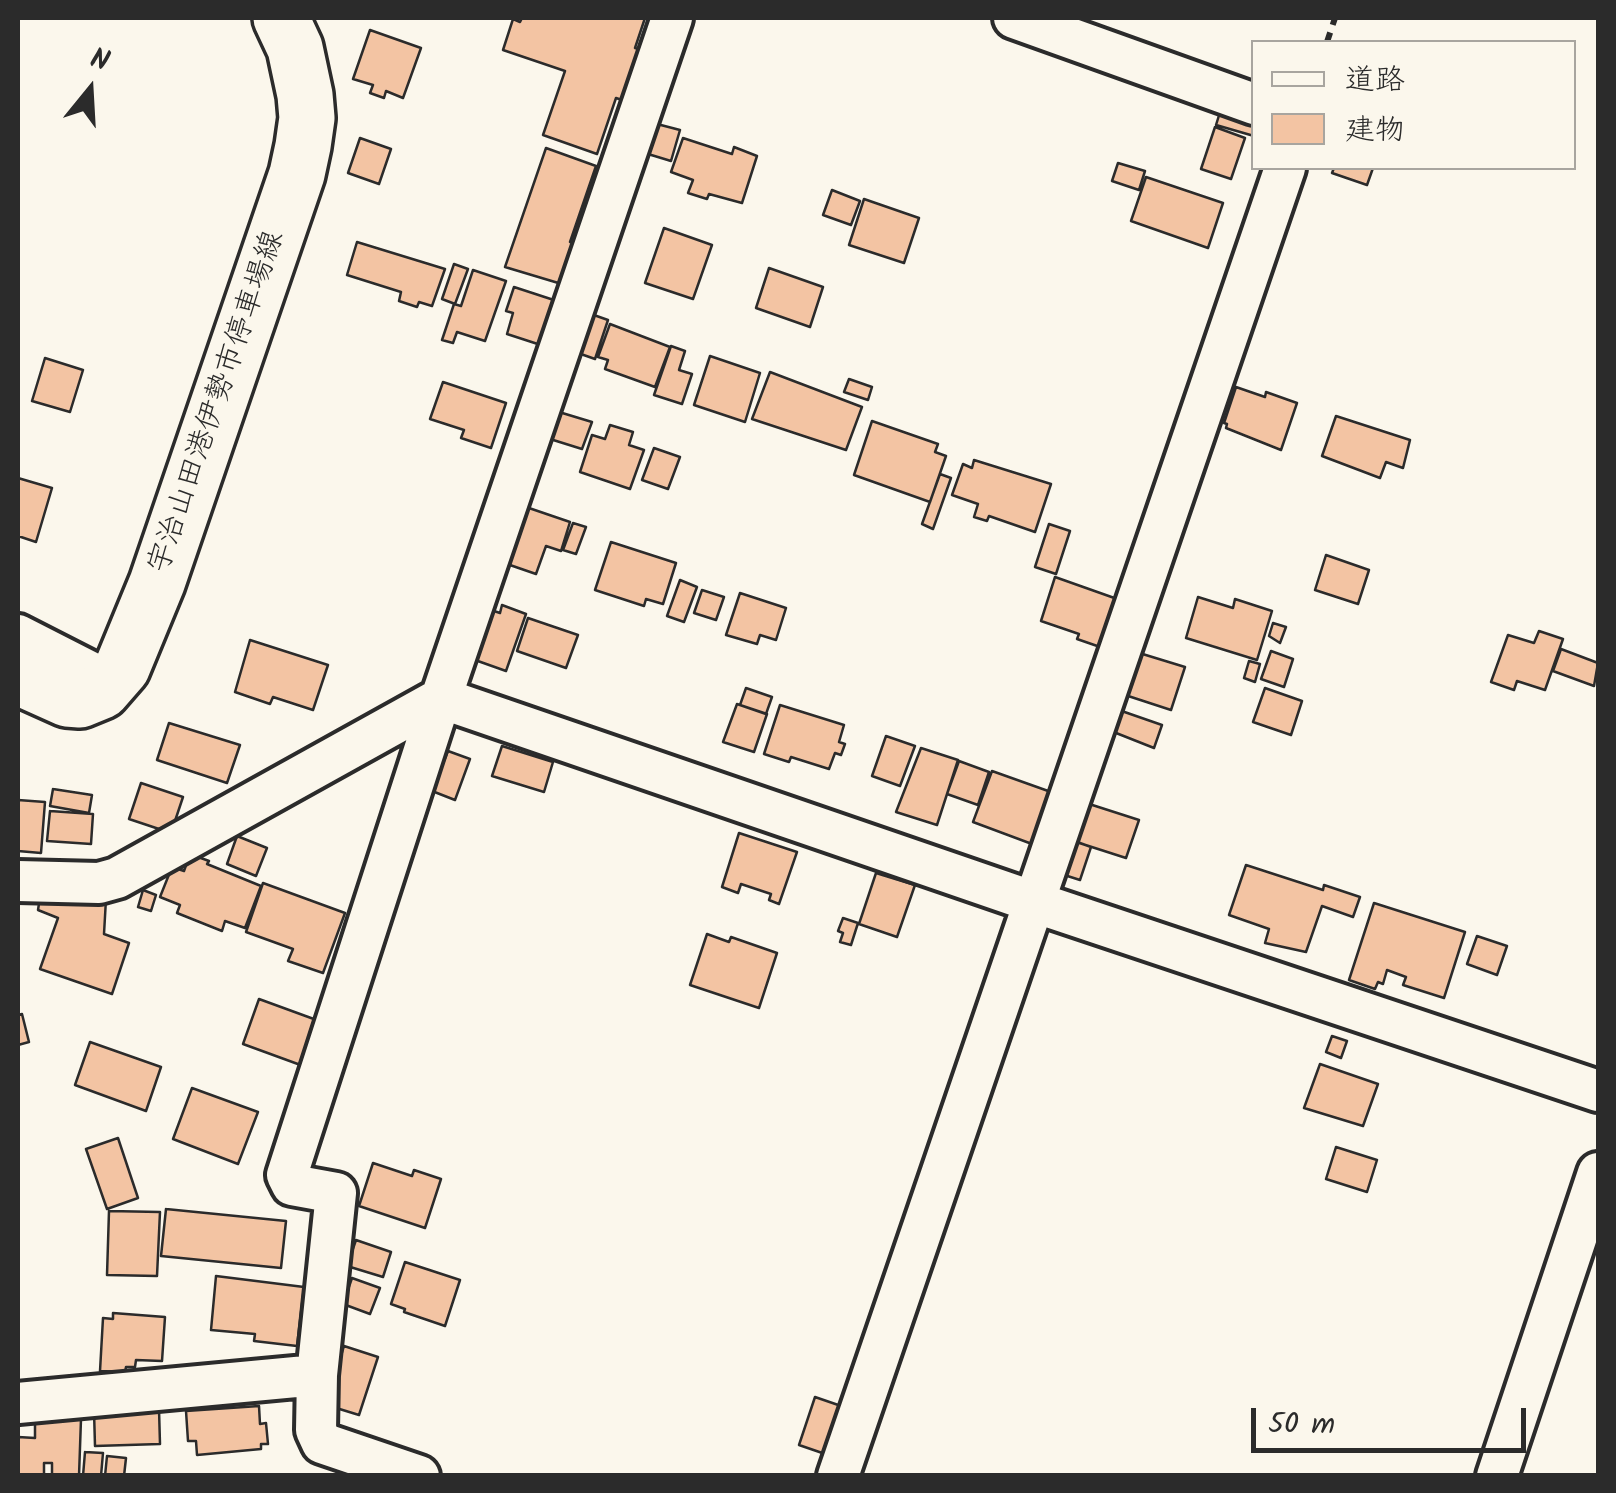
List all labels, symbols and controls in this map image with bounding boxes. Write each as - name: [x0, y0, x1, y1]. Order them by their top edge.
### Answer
- text: N: [84, 37, 115, 85]
- north arrow: [40, 40, 140, 140]
- legend: [1251, 40, 1576, 170]
- text: 道路: [1345, 57, 1405, 105]
- text: 建物: [1345, 107, 1405, 155]
- street label: 宇治山田港伊勢市停車場線: [143, 227, 295, 579]
- scale bar: [1256, 1388, 1531, 1450]
- text: 50 m: [1268, 1401, 1335, 1449]

